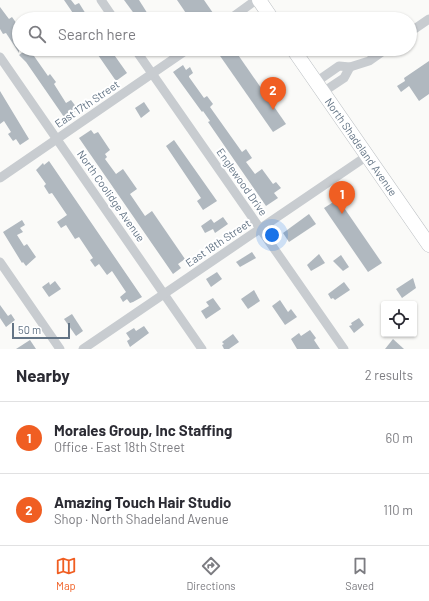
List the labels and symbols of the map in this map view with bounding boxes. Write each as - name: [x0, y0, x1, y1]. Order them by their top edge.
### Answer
- street label: East 17th Street: [52, 77, 121, 130]
- pin: 2: [260, 77, 286, 110]
- street label: North Shadeland Avenue: [323, 95, 400, 198]
- street label: Englewood Drive: [214, 146, 271, 218]
- street label: North Coolidge Avenue: [75, 147, 148, 244]
- pin: 1: [329, 181, 355, 214]
- street label: East 18th Street: [183, 216, 253, 269]
- your location: [262, 225, 282, 245]
- scale bar: [12, 321, 70, 340]

